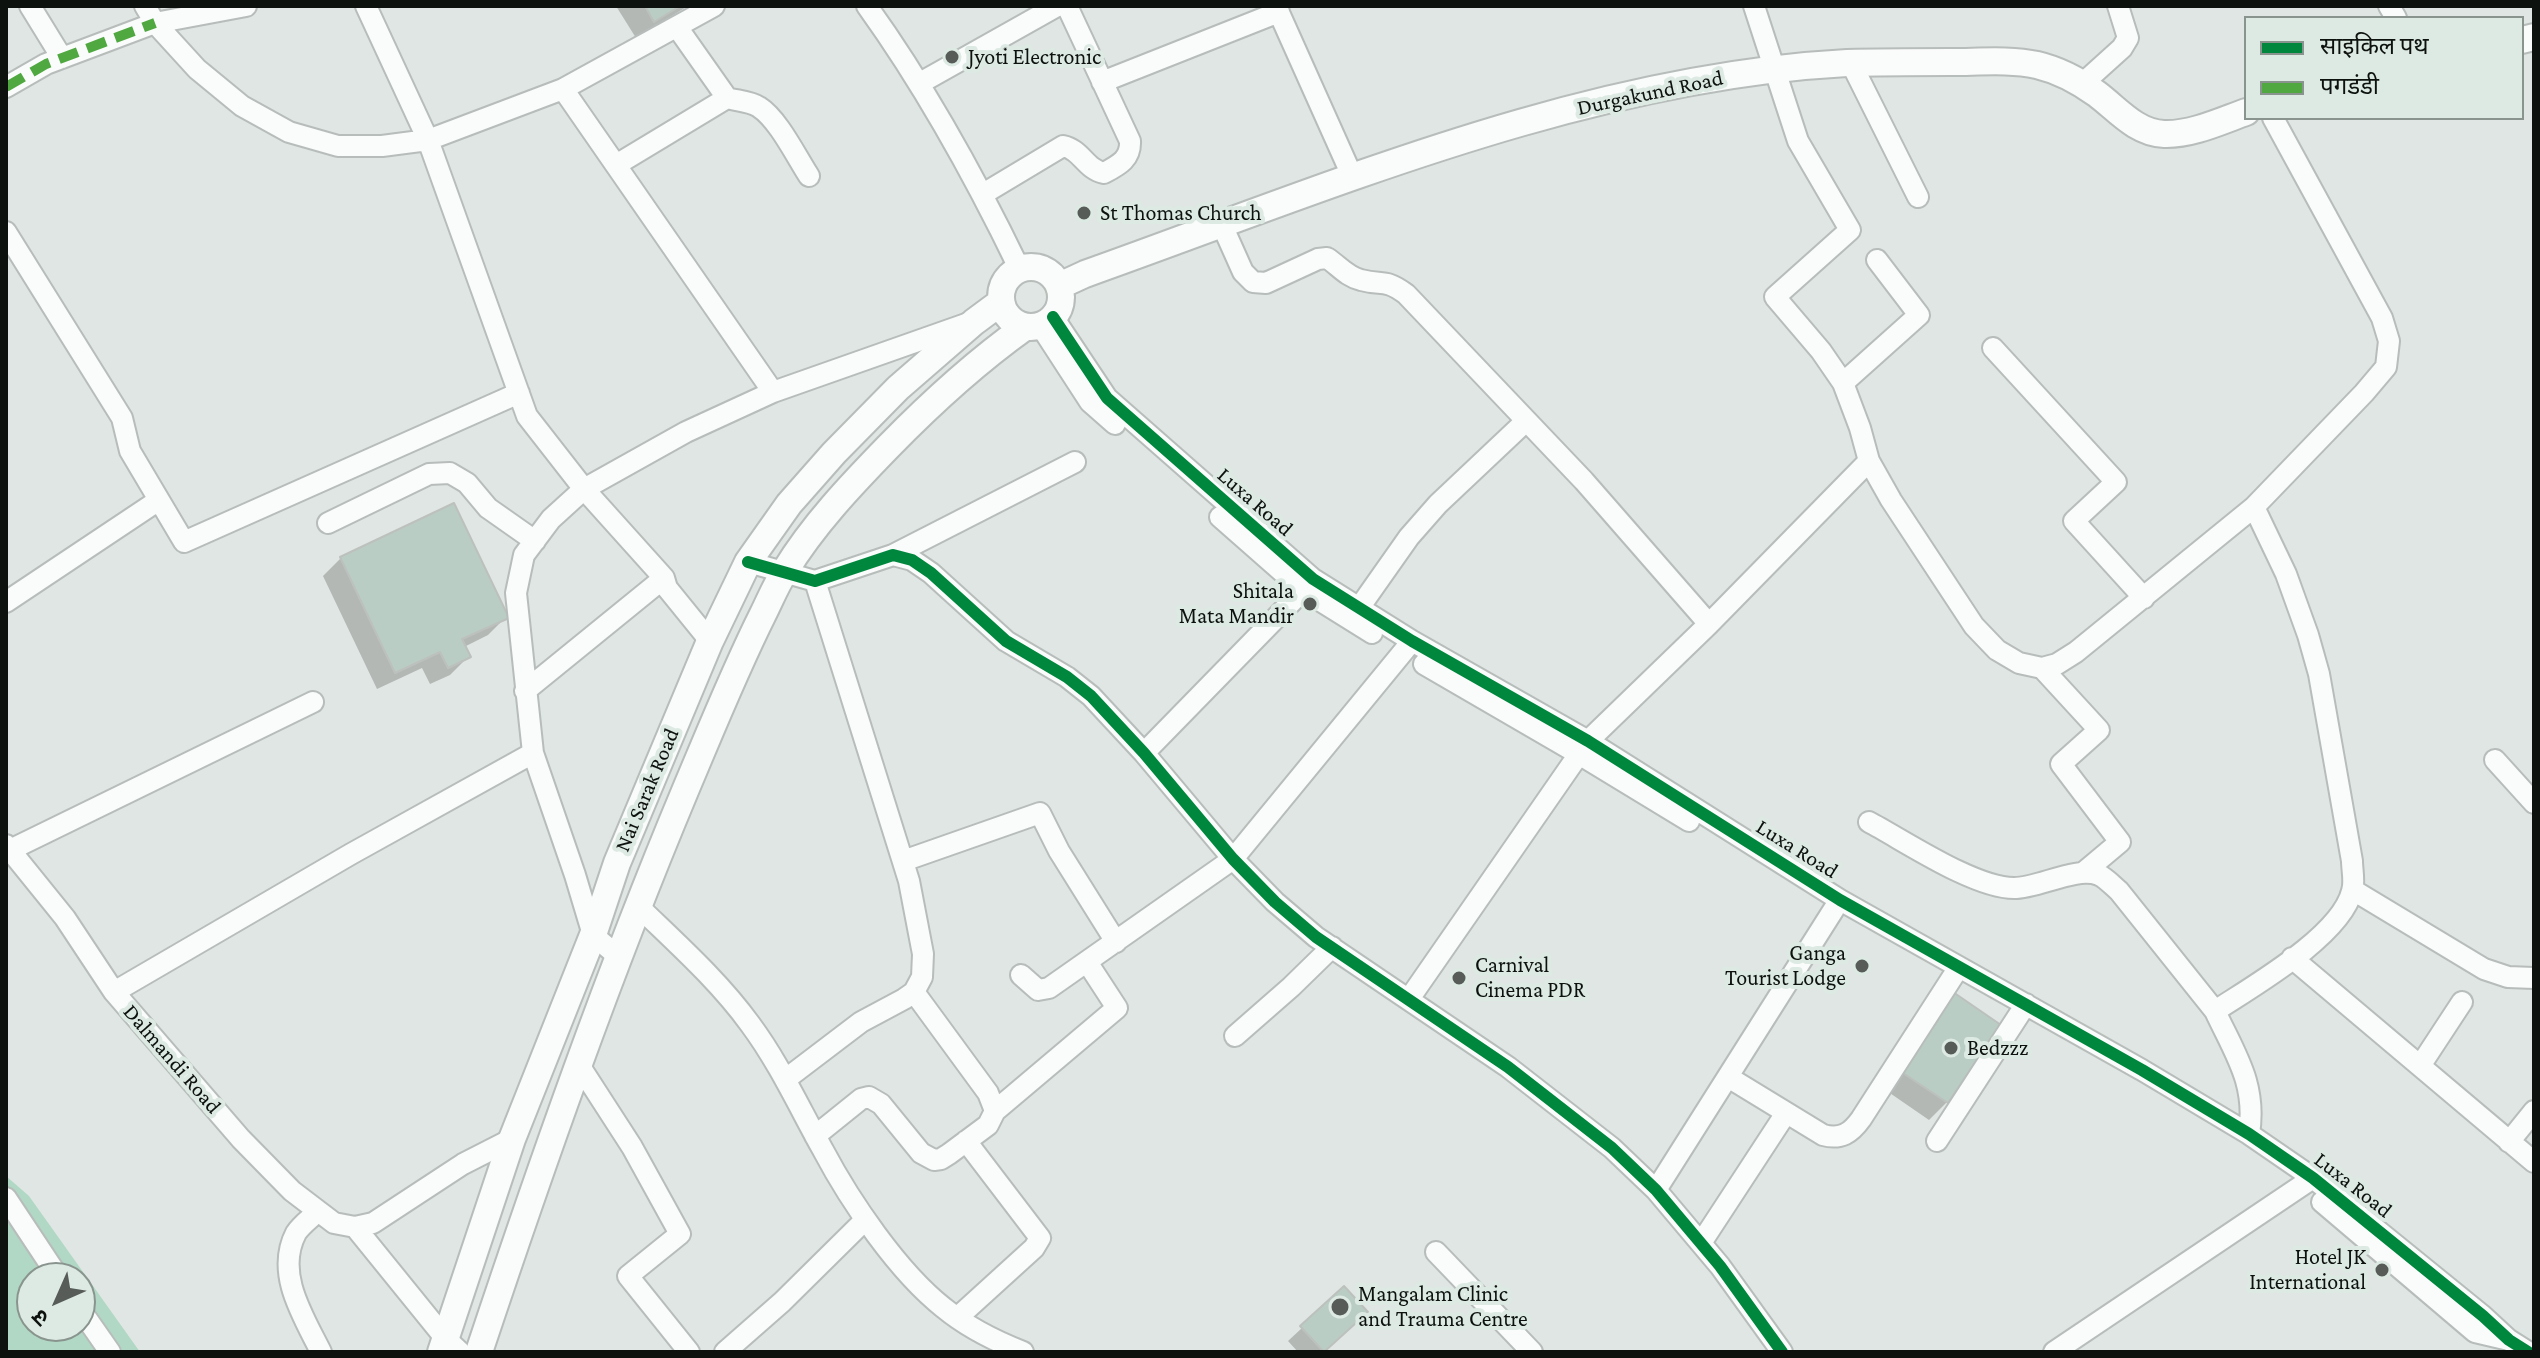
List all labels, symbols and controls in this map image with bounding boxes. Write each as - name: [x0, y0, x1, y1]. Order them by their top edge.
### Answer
- legend: [2244, 16, 2524, 120]
- text: साइकिल पथ: [2320, 32, 2429, 59]
- place label: Jyoti Electronic: [968, 44, 1101, 70]
- marker: Jyoti Electronic: [943, 48, 961, 66]
- street label: Durgakund Road: [1575, 65, 1725, 121]
- text: पगडंडी: [2320, 72, 2379, 99]
- place label: St Thomas Church: [1100, 200, 1262, 226]
- marker: St Thomas Church: [1075, 204, 1093, 222]
- street label: Luxa Road: [1212, 462, 1298, 542]
- place label: Shitala Mata Mandir: [1179, 578, 1294, 630]
- marker: Shitala Mata Mandir: [1301, 595, 1319, 613]
- street label: Nai Sarak Road: [609, 724, 685, 856]
- street label: Luxa Road: [1751, 814, 1843, 884]
- place label: Ganga Tourist Lodge: [1725, 940, 1846, 992]
- place label: Carnival Cinema PDR: [1475, 952, 1585, 1004]
- marker: Ganga Tourist Lodge: [1853, 957, 1871, 975]
- marker: Carnival Cinema PDR: [1450, 969, 1468, 987]
- street label: Dalmandi Road: [117, 999, 227, 1119]
- place label: Bedzzz: [1967, 1035, 2028, 1061]
- marker: Bedzzz: [1942, 1039, 1960, 1057]
- street label: Luxa Road: [2309, 1146, 2397, 1224]
- place label: Hotel JK International: [2249, 1244, 2366, 1296]
- marker: Hotel JK International: [2373, 1261, 2391, 1279]
- north arrow: [16, 1262, 96, 1342]
- place label: Mangalam Clinic and Trauma Centre: [1358, 1281, 1528, 1332]
- marker: Mangalam Clinic and Trauma Centre: [1329, 1296, 1351, 1318]
- text: उ: [27, 1305, 53, 1331]

